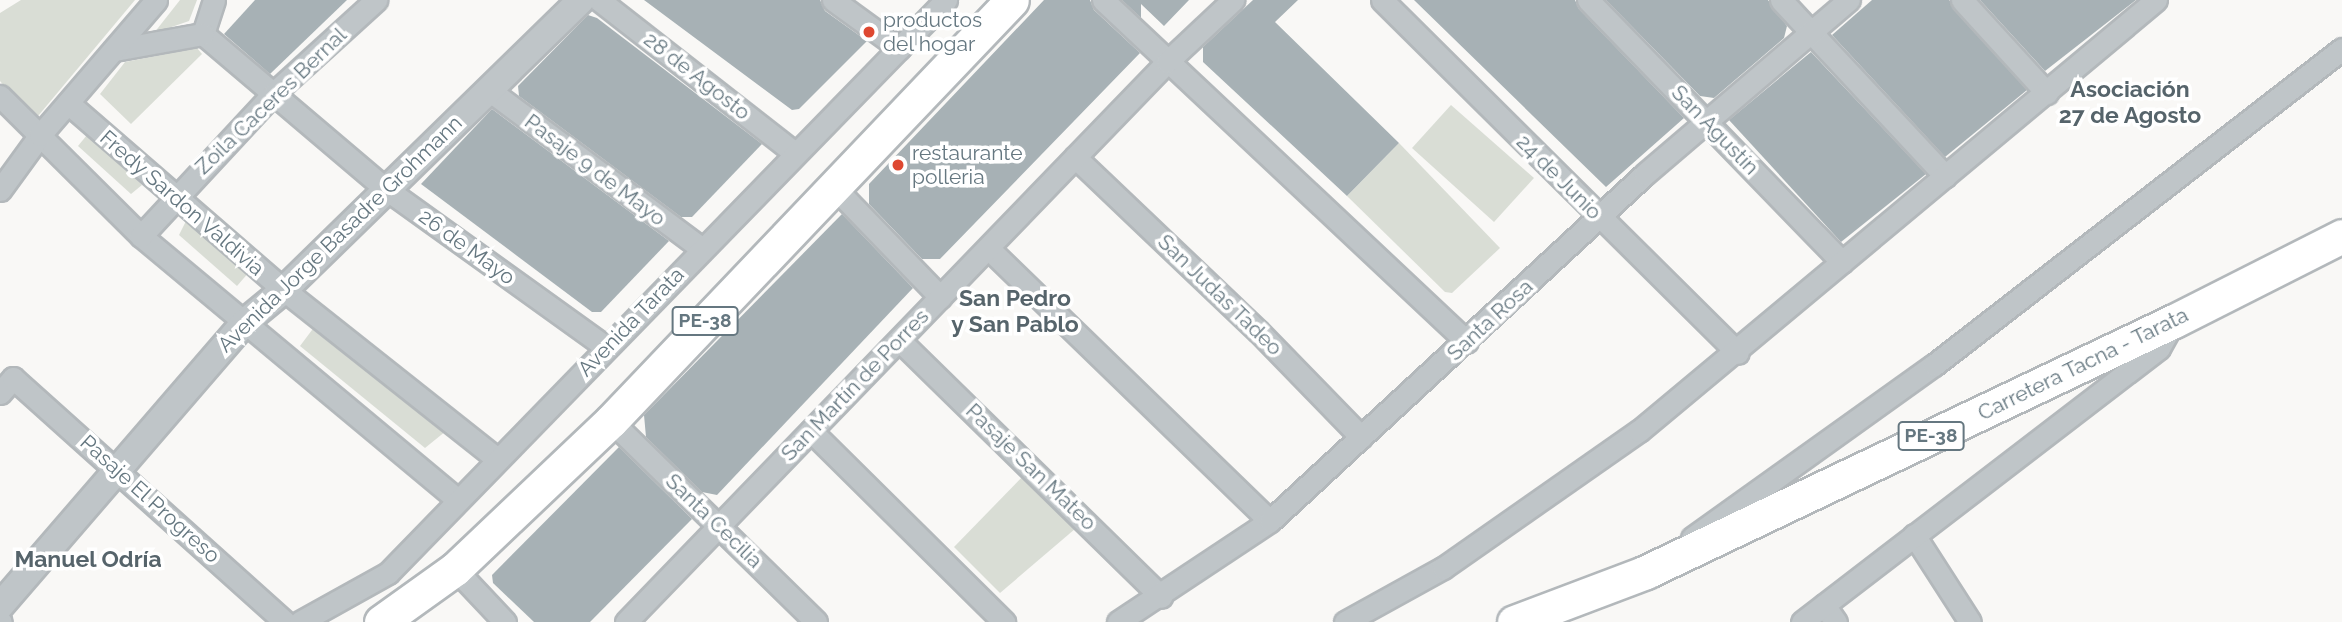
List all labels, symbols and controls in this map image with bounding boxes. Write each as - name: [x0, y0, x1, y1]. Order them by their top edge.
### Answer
- place label: productos del hogar: [883, 7, 982, 57]
- street label: Zoila Caceres Bernal: [190, 22, 352, 180]
- marker: productos del hogar: [861, 24, 877, 40]
- street label: 28 de Agosto: [639, 27, 755, 125]
- district label: Asociación 27 de Agosto: [2058, 75, 2202, 129]
- street label: San Agustín: [1666, 80, 1764, 180]
- street label: Pasaje 9 de Mayo: [520, 109, 670, 231]
- street label: Avenida Jorge Basadre Grohmann: [212, 110, 468, 358]
- street label: Fredy Sardon Valdivia: [94, 124, 270, 282]
- street label: 24 de Junio: [1511, 129, 1607, 225]
- place label: restaurante polleria: [912, 140, 1023, 190]
- marker: restaurante polleria: [890, 157, 906, 173]
- street label: 26 de Mayo: [414, 204, 520, 290]
- street label: San Judas Tadeo: [1152, 229, 1288, 361]
- street label: Avenida Tarata: [572, 262, 690, 382]
- street label: Santa Rosa: [1442, 274, 1538, 366]
- district label: San Pedro y San Pablo: [951, 284, 1079, 338]
- street label: Carretera Tacna - Tarata: [1973, 302, 2193, 426]
- street label: San Martín de Porres: [776, 304, 934, 466]
- road number: PE-38: [670, 306, 740, 336]
- street label: Pasaje San Mateo: [961, 398, 1101, 536]
- road number: PE-38: [1896, 420, 1966, 452]
- street label: Pasaje El Progreso: [75, 429, 225, 569]
- street label: Santa Cecilia: [660, 469, 768, 573]
- district label: Manuel Odría: [14, 545, 162, 573]

